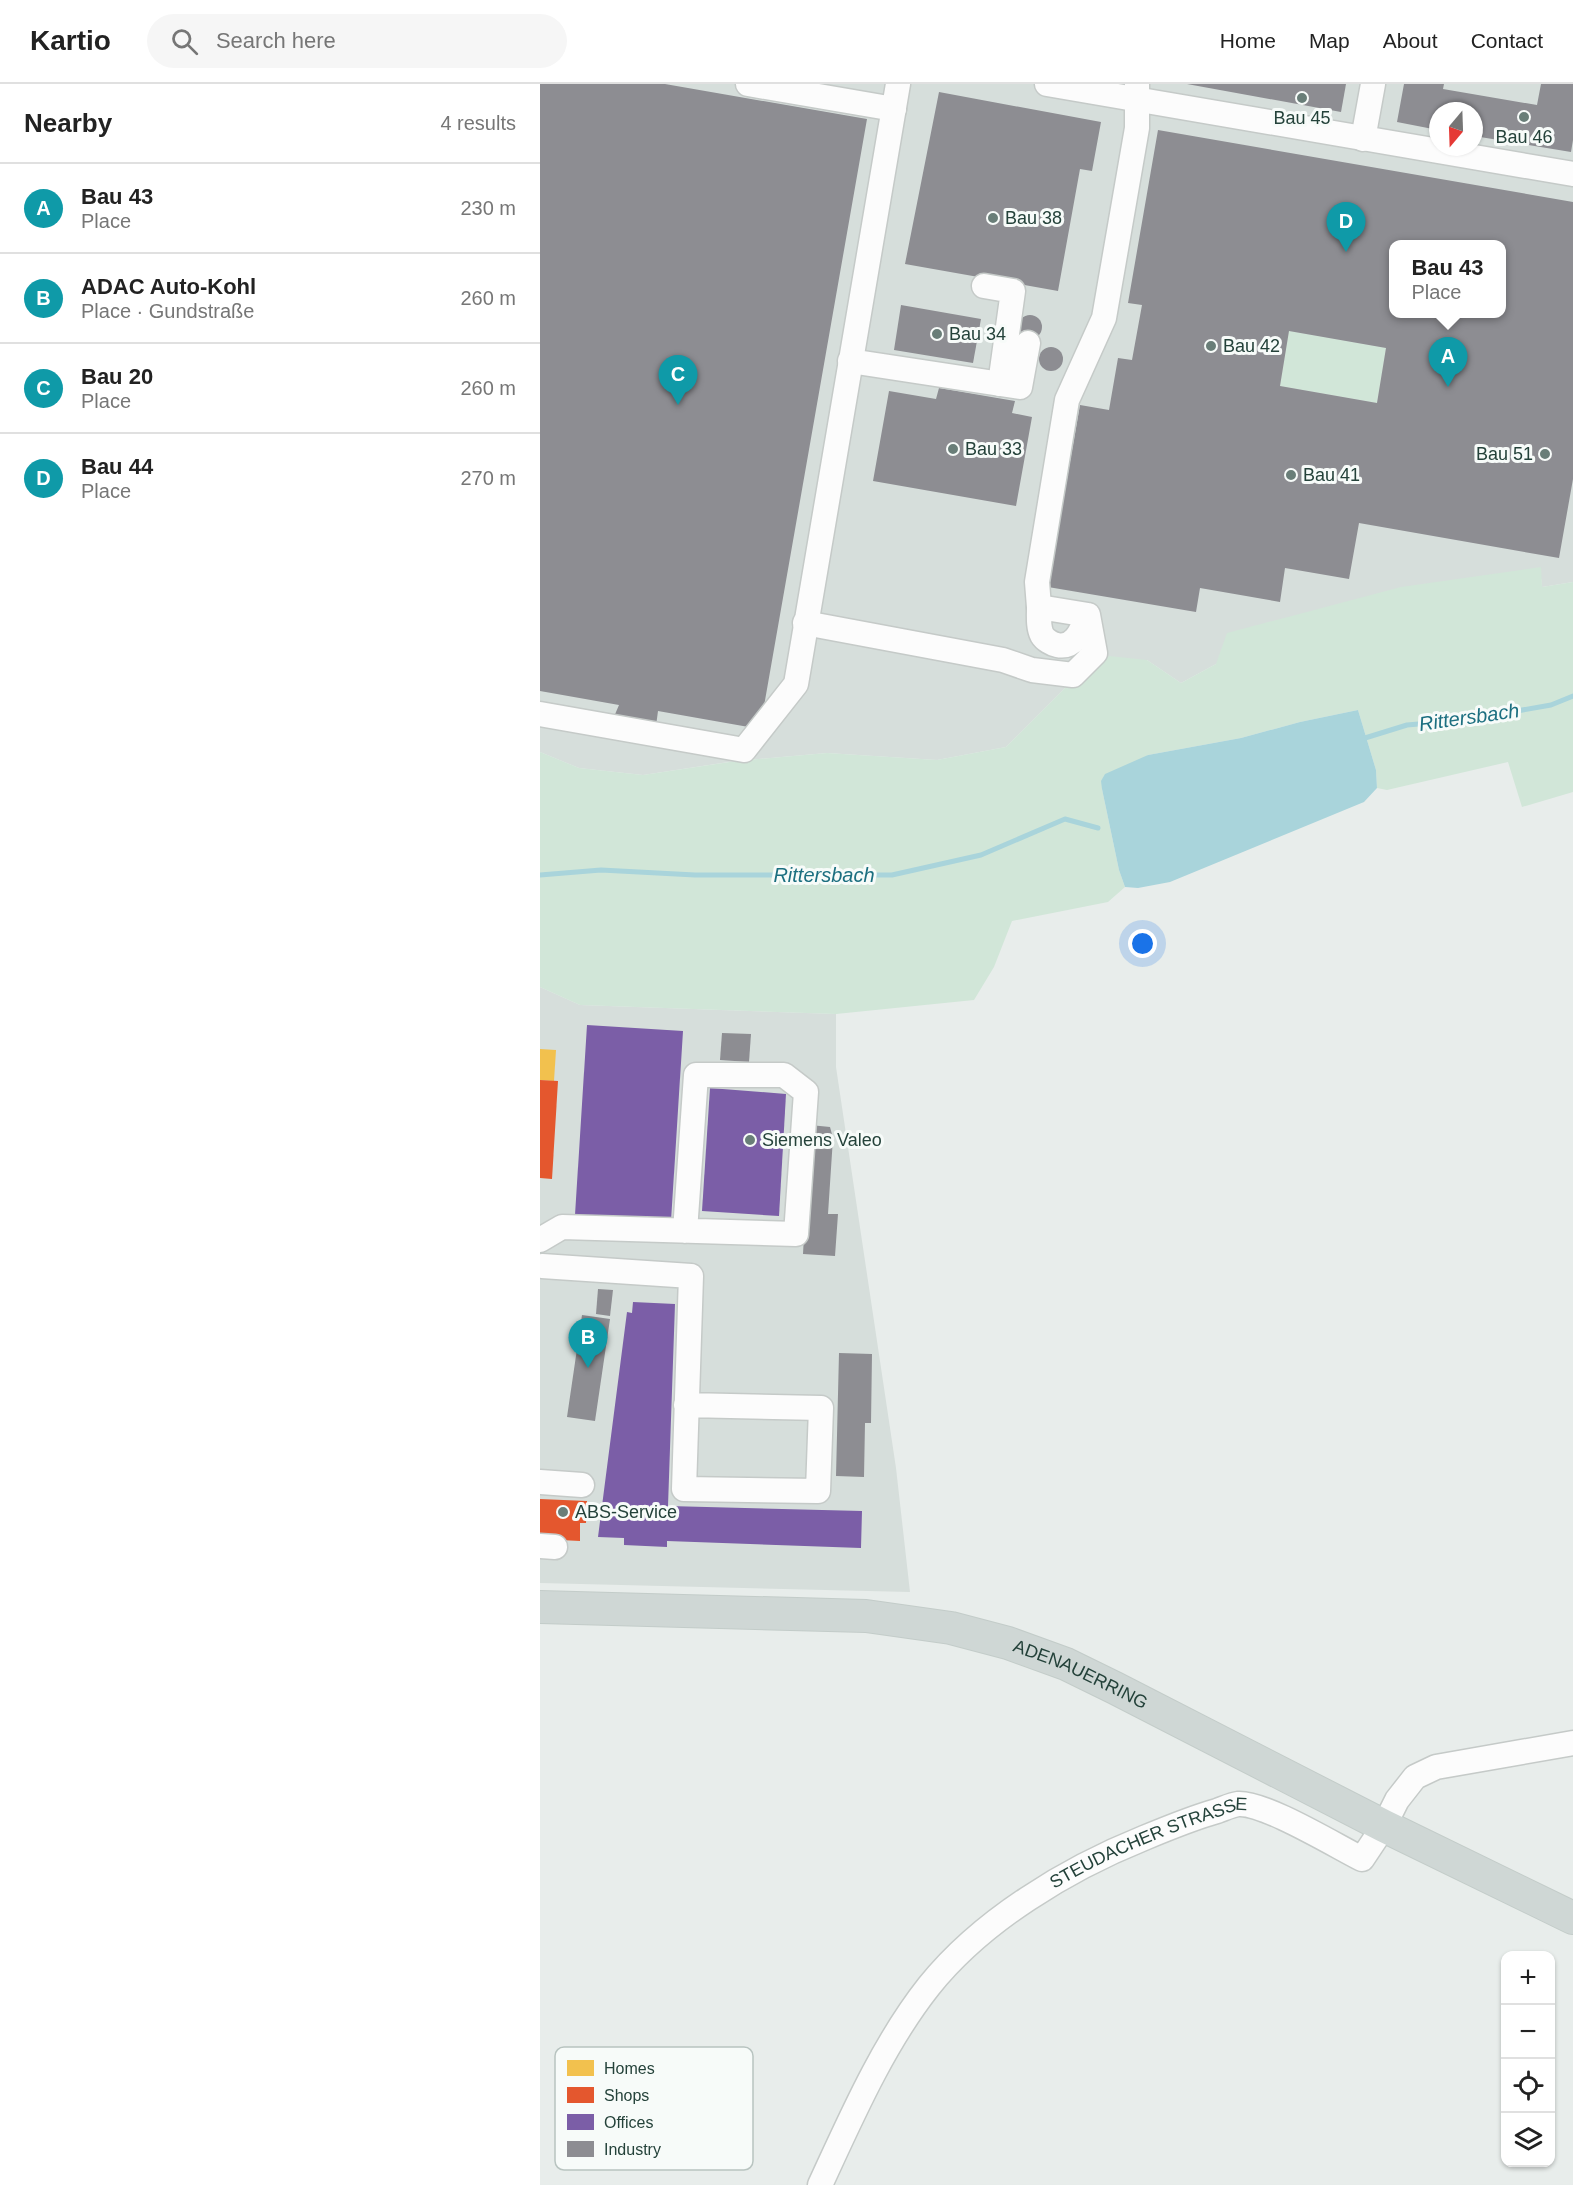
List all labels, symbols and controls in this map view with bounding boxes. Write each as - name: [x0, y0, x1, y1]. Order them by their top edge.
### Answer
- search box: [147, 14, 567, 68]
- text: Kartio: [30, 25, 111, 56]
- icon: search: [168, 25, 201, 58]
- text: Search here: [216, 28, 336, 53]
- text: Home: [1220, 29, 1276, 52]
- text: Map: [1309, 29, 1350, 52]
- text: About: [1383, 29, 1438, 52]
- text: Contact: [1471, 29, 1543, 52]
- marker: Bau 45: [1295, 91, 1309, 105]
- north arrow: [1429, 102, 1483, 156]
- text: Nearby: [24, 108, 112, 138]
- place label: Bau 45: [1273, 108, 1331, 128]
- marker: Bau 46: [1517, 110, 1531, 124]
- text: 4 results: [440, 112, 516, 134]
- place label: Bau 46: [1495, 127, 1553, 147]
- text: Bau 43: [81, 184, 153, 209]
- text: A: [36, 197, 51, 219]
- text: 230 m: [460, 197, 516, 219]
- pin: D: [1326, 202, 1366, 252]
- place label: Bau 38: [1005, 208, 1062, 228]
- text: Place: [81, 210, 131, 232]
- marker: Bau 38: [986, 211, 1000, 225]
- popup: [1389, 240, 1506, 318]
- text: Bau 43: [1411, 255, 1484, 280]
- text: ADAC Auto-Kohl: [81, 274, 256, 299]
- text: Place: [1411, 281, 1461, 303]
- text: B: [36, 287, 51, 309]
- text: 260 m: [460, 287, 516, 309]
- text: Place · Gundstraße: [81, 300, 254, 322]
- place label: Bau 34: [949, 324, 1006, 344]
- marker: Bau 34: [930, 327, 944, 341]
- place label: Bau 42: [1223, 336, 1280, 356]
- pin: A: [1428, 338, 1468, 387]
- marker: Bau 42: [1204, 339, 1218, 353]
- pin: C: [658, 356, 698, 405]
- text: Bau 20: [81, 364, 153, 389]
- text: C: [36, 377, 51, 399]
- text: 260 m: [460, 377, 516, 399]
- text: Place: [81, 390, 131, 412]
- place label: Bau 33: [965, 439, 1022, 459]
- marker: Bau 33: [946, 442, 960, 456]
- place label: Bau 51: [1476, 444, 1533, 464]
- marker: Bau 51: [1538, 447, 1552, 461]
- text: Bau 44: [81, 454, 153, 479]
- place label: Bau 41: [1303, 465, 1360, 485]
- text: D: [36, 467, 51, 489]
- text: 270 m: [460, 467, 516, 489]
- marker: Bau 41: [1284, 468, 1298, 482]
- text: Place: [81, 480, 131, 502]
- water label: Rittersbach: [1417, 699, 1521, 735]
- water label: Rittersbach: [773, 864, 875, 886]
- your location: [1128, 929, 1157, 958]
- place label: Siemens Valeo: [762, 1130, 882, 1150]
- marker: Siemens Valeo: [743, 1133, 757, 1147]
- pin: B: [568, 1318, 608, 1368]
- place label: ABS-Service: [575, 1502, 677, 1522]
- marker: ABS-Service: [556, 1505, 570, 1519]
- street label: ADENAUERRING: [1011, 1636, 1151, 1713]
- street label: STEUDACHER STRASSE: [1046, 1794, 1248, 1893]
- map controls: [1501, 1951, 1555, 2167]
- button: +: [1501, 1951, 1555, 2005]
- button: −: [1501, 2005, 1555, 2059]
- legend: [555, 2047, 753, 2170]
- button: locate: [1501, 2059, 1555, 2113]
- text: Homes: [604, 2060, 655, 2077]
- text: Shops: [604, 2087, 649, 2104]
- button: layers: [1501, 2113, 1555, 2167]
- text: Offices: [604, 2114, 654, 2131]
- text: Industry: [604, 2141, 661, 2158]

